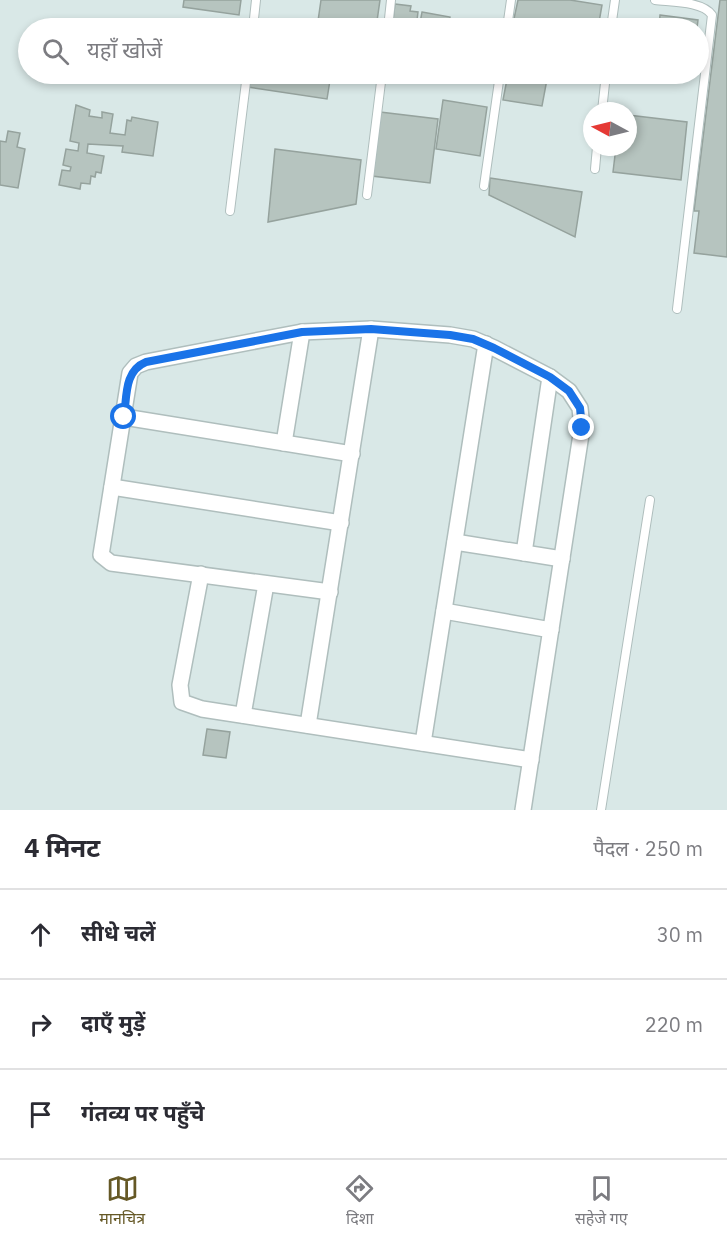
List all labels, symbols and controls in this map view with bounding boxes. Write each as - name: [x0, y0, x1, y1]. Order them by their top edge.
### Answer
- search box: [18, 18, 709, 84]
- icon: search: [39, 35, 72, 68]
- text: यहाँ खोजें: [87, 35, 162, 64]
- north arrow: [583, 102, 637, 156]
- route start: [110, 403, 136, 429]
- route end: [568, 414, 594, 440]
- text: 4 मिनट: [24, 830, 100, 864]
- text: पैदल · 250 m: [593, 835, 703, 862]
- icon: ahead: [24, 918, 57, 951]
- text: सीधे चलें: [81, 918, 156, 947]
- text: 30 m: [657, 921, 703, 948]
- icon: right: [24, 1008, 57, 1041]
- text: दाएँ मुड़ें: [81, 1008, 145, 1037]
- text: 220 m: [645, 1011, 703, 1038]
- icon: arrive: [24, 1098, 57, 1131]
- text: गंतव्य पर पहुँचे: [81, 1098, 205, 1127]
- tab: मानचित्र: [99, 1172, 145, 1231]
- tab: दिशा: [343, 1172, 376, 1231]
- tab: सहेजे गए: [575, 1172, 628, 1231]

